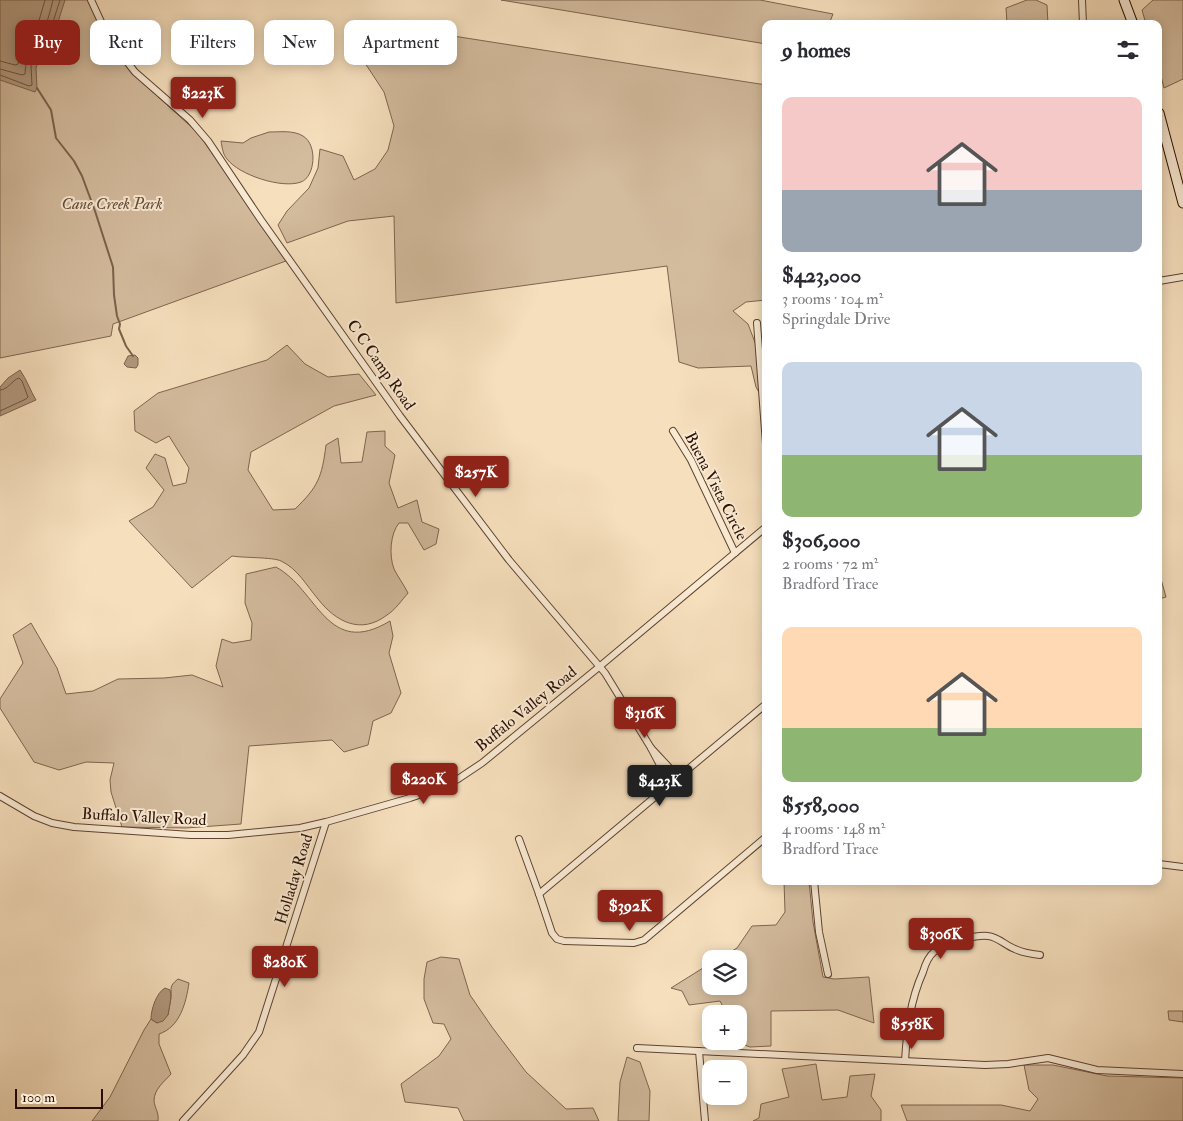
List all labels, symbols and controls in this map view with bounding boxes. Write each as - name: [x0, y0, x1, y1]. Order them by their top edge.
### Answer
- chip: Buy: [15, 20, 80, 65]
- chip: Rent: [90, 20, 161, 65]
- chip: Filters: [171, 20, 254, 65]
- chip: New: [264, 20, 334, 65]
- chip: Apartment: [344, 20, 457, 65]
- icon: filters: [1114, 36, 1142, 64]
- text: 9 homes: [782, 37, 851, 64]
- pin: $223K: [168, 76, 238, 119]
- text: $223K: [182, 83, 224, 103]
- icon: home: [917, 129, 1007, 219]
- park label: Cane Creek Park: [61, 194, 163, 214]
- text: $423,000: [782, 262, 861, 289]
- text: 3 rooms · 104 m²: [782, 289, 883, 309]
- text: Springdale Drive: [782, 309, 890, 329]
- street label: C C Camp Road: [342, 316, 420, 415]
- icon: home: [917, 394, 1007, 484]
- street label: Buena Vista Circle: [680, 429, 752, 544]
- pin: $257K: [441, 456, 511, 498]
- text: $257K: [455, 462, 497, 482]
- text: $306,000: [782, 527, 861, 554]
- text: 2 rooms · 72 m²: [782, 554, 878, 574]
- text: Bradford Trace: [782, 574, 879, 594]
- icon: home: [917, 659, 1007, 749]
- street label: Buffalo Valley Road: [471, 662, 581, 756]
- pin: $316K: [610, 696, 680, 739]
- text: $316K: [625, 703, 665, 723]
- pin: $220K: [389, 762, 459, 805]
- pin: $423K: [625, 764, 695, 807]
- text: $220K: [402, 769, 446, 789]
- text: $423K: [638, 771, 682, 791]
- text: $558,000: [782, 792, 860, 819]
- street label: Buffalo Valley Road: [81, 804, 207, 830]
- text: 4 rooms · 148 m²: [782, 819, 885, 839]
- street label: Holladay Road: [271, 831, 317, 927]
- text: Bradford Trace: [782, 839, 879, 859]
- pin: $392K: [595, 890, 665, 932]
- text: $392K: [609, 896, 651, 916]
- pin: $306K: [906, 918, 976, 960]
- text: $306K: [920, 924, 962, 944]
- pin: $280K: [250, 946, 320, 988]
- map controls: [702, 950, 747, 1105]
- button: layers: [702, 950, 747, 995]
- text: $280K: [263, 952, 307, 972]
- button: +: [702, 1005, 747, 1050]
- pin: $558K: [877, 1008, 947, 1050]
- text: $558K: [891, 1014, 933, 1034]
- button: −: [702, 1060, 747, 1105]
- scale bar: [15, 1086, 102, 1109]
- text: 100 m: [22, 1089, 55, 1106]

